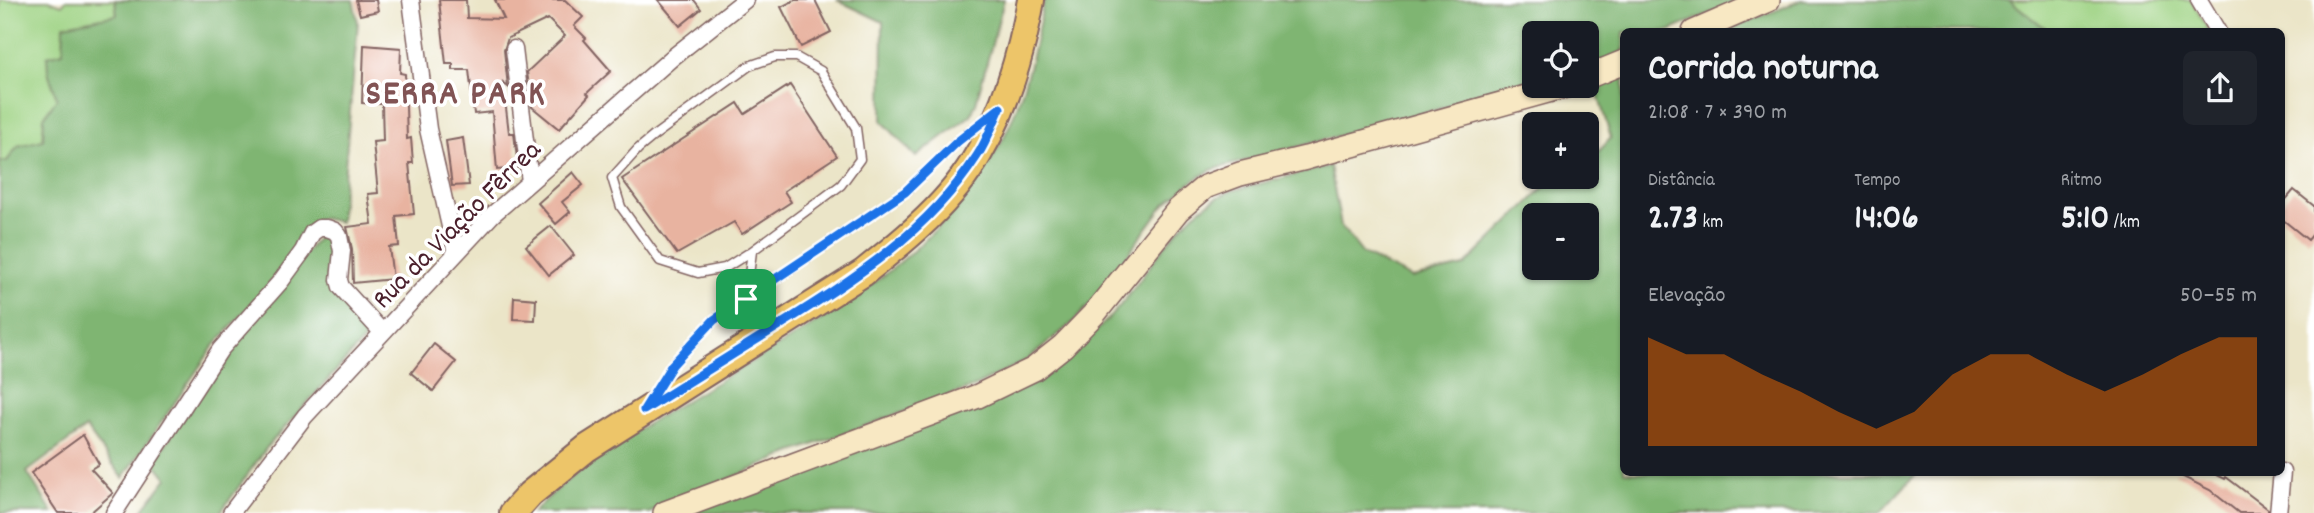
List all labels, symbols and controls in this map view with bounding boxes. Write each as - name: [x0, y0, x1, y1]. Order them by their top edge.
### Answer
- map controls: [1522, 21, 1599, 280]
- button: locate: [1522, 21, 1599, 98]
- text: Corrida noturna: [1648, 43, 1878, 98]
- button: share: [2183, 51, 2257, 125]
- district label: SERRA PARK: [366, 71, 546, 121]
- text: 21:08 · 7 × 390 m: [1648, 97, 1787, 130]
- button: +: [1522, 112, 1599, 189]
- street label: Rua da Viação Fêrrea: [365, 132, 553, 320]
- text: Distância: [1648, 168, 1715, 195]
- text: Tempo: [1854, 168, 1901, 195]
- text: Ritmo: [2061, 168, 2102, 195]
- text: 2.73: [1648, 195, 1698, 245]
- text: 14:06: [1854, 195, 1919, 245]
- text: 5:10: [2061, 195, 2109, 245]
- button: −: [1522, 203, 1599, 280]
- text: km: [1698, 210, 1723, 237]
- text: /km: [2109, 210, 2140, 237]
- pin: [716, 269, 776, 329]
- icon: arrive: [727, 280, 765, 318]
- text: Elevação: [1648, 280, 1725, 313]
- text: 50–55 m: [2180, 280, 2257, 313]

